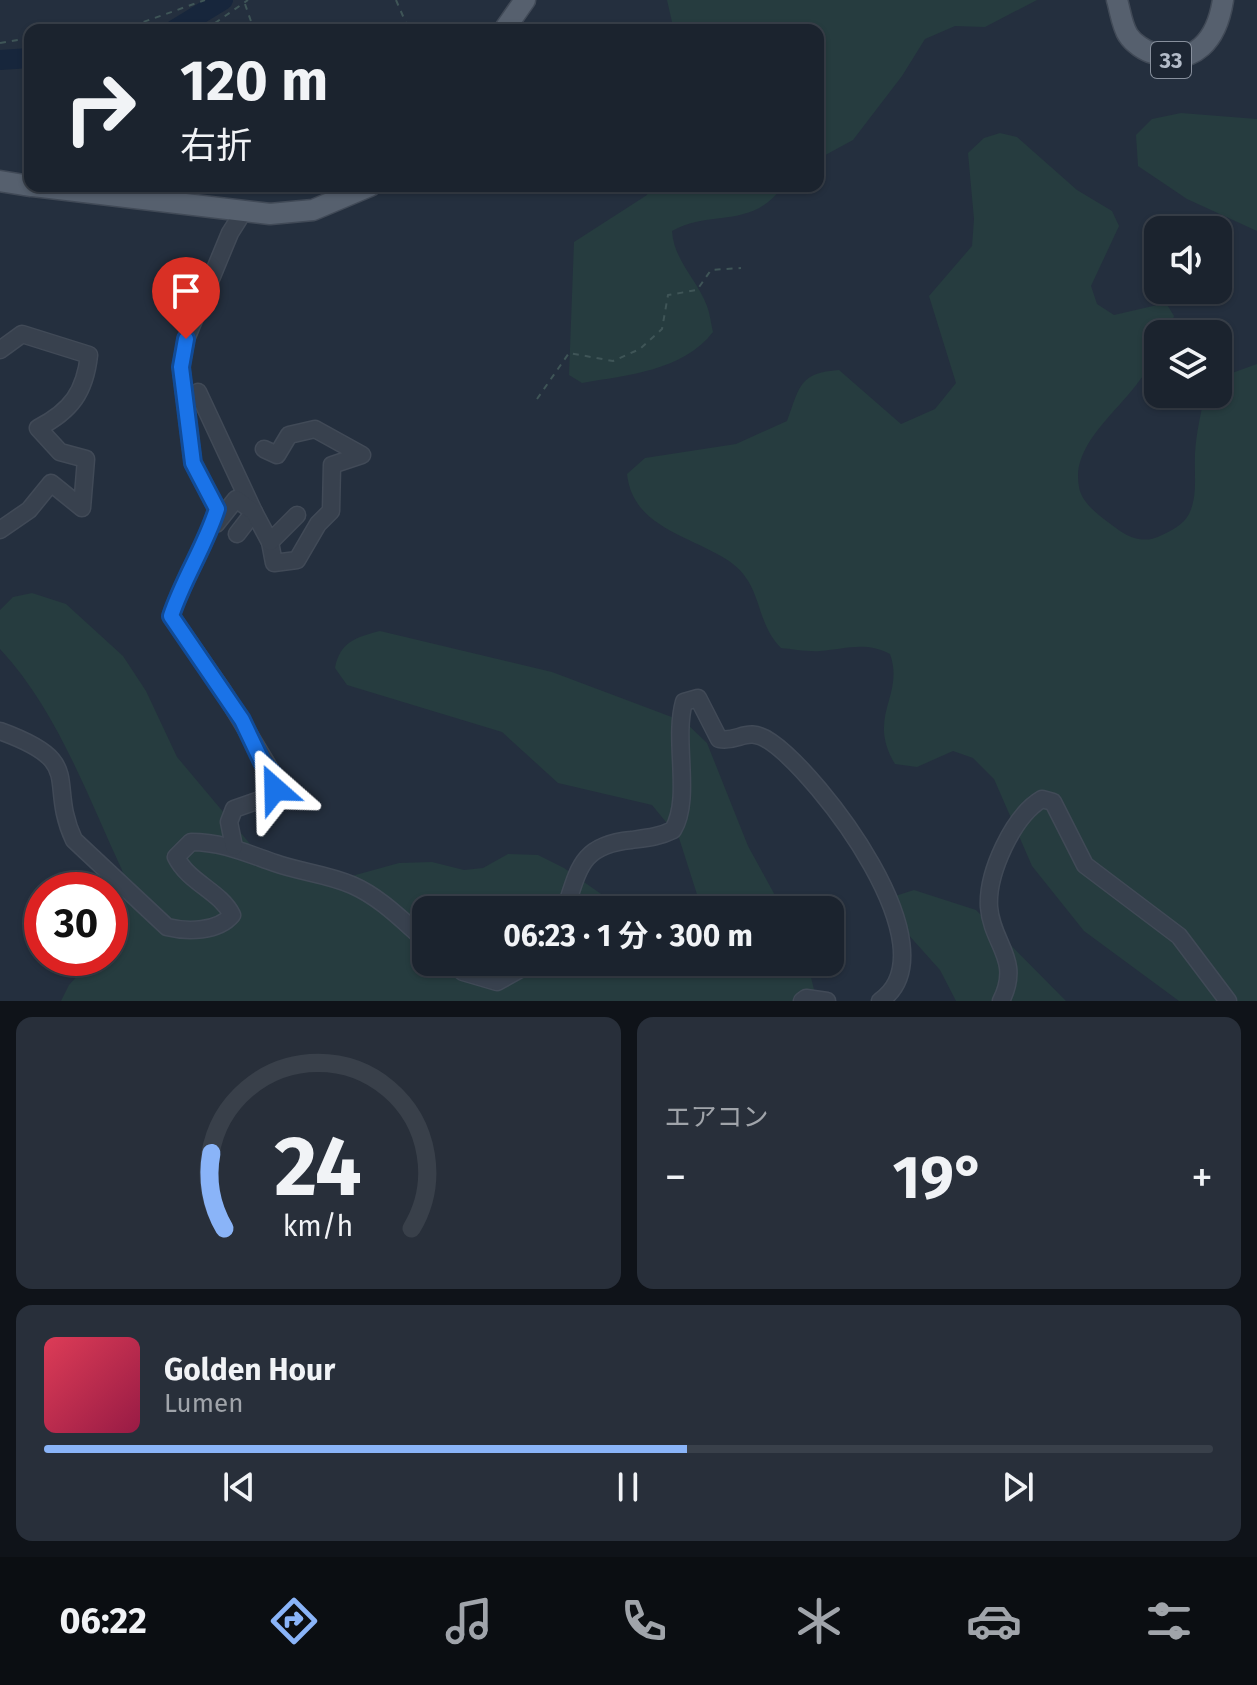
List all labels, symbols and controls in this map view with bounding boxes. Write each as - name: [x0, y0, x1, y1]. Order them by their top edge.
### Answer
- road number: 33: [1151, 42, 1191, 78]
- text: 120 m: [180, 48, 328, 115]
- icon: right: [48, 56, 152, 160]
- text: 右折: [180, 124, 252, 168]
- map controls: [1144, 216, 1232, 408]
- button: sound: [1144, 216, 1232, 304]
- pin: [152, 257, 220, 339]
- icon: arrive: [164, 269, 208, 313]
- button: layers: [1144, 320, 1232, 408]
- position arrow: [233, 747, 317, 831]
- speed limit sign: 30: [24, 872, 128, 976]
- text: 06:23 · 1 分 · 300 m: [503, 918, 753, 954]
- text: エアコン: [665, 1102, 769, 1133]
- text: 24: [274, 1117, 362, 1217]
- text: 19°: [892, 1142, 985, 1214]
- text: −: [665, 1151, 687, 1204]
- text: +: [1191, 1151, 1213, 1204]
- text: km/h: [283, 1209, 354, 1244]
- text: Golden Hour: [164, 1352, 335, 1388]
- text: Lumen: [164, 1388, 243, 1419]
- icon: previous: [217, 1465, 261, 1509]
- icon: pause: [606, 1465, 650, 1509]
- icon: next: [996, 1465, 1040, 1509]
- icon: directions: [266, 1593, 322, 1649]
- icon: music: [441, 1593, 497, 1649]
- icon: phone: [616, 1593, 672, 1649]
- icon: climate: [791, 1593, 847, 1649]
- icon: car: [966, 1593, 1022, 1649]
- icon: filters: [1141, 1593, 1197, 1649]
- text: 06:22: [60, 1599, 147, 1643]

